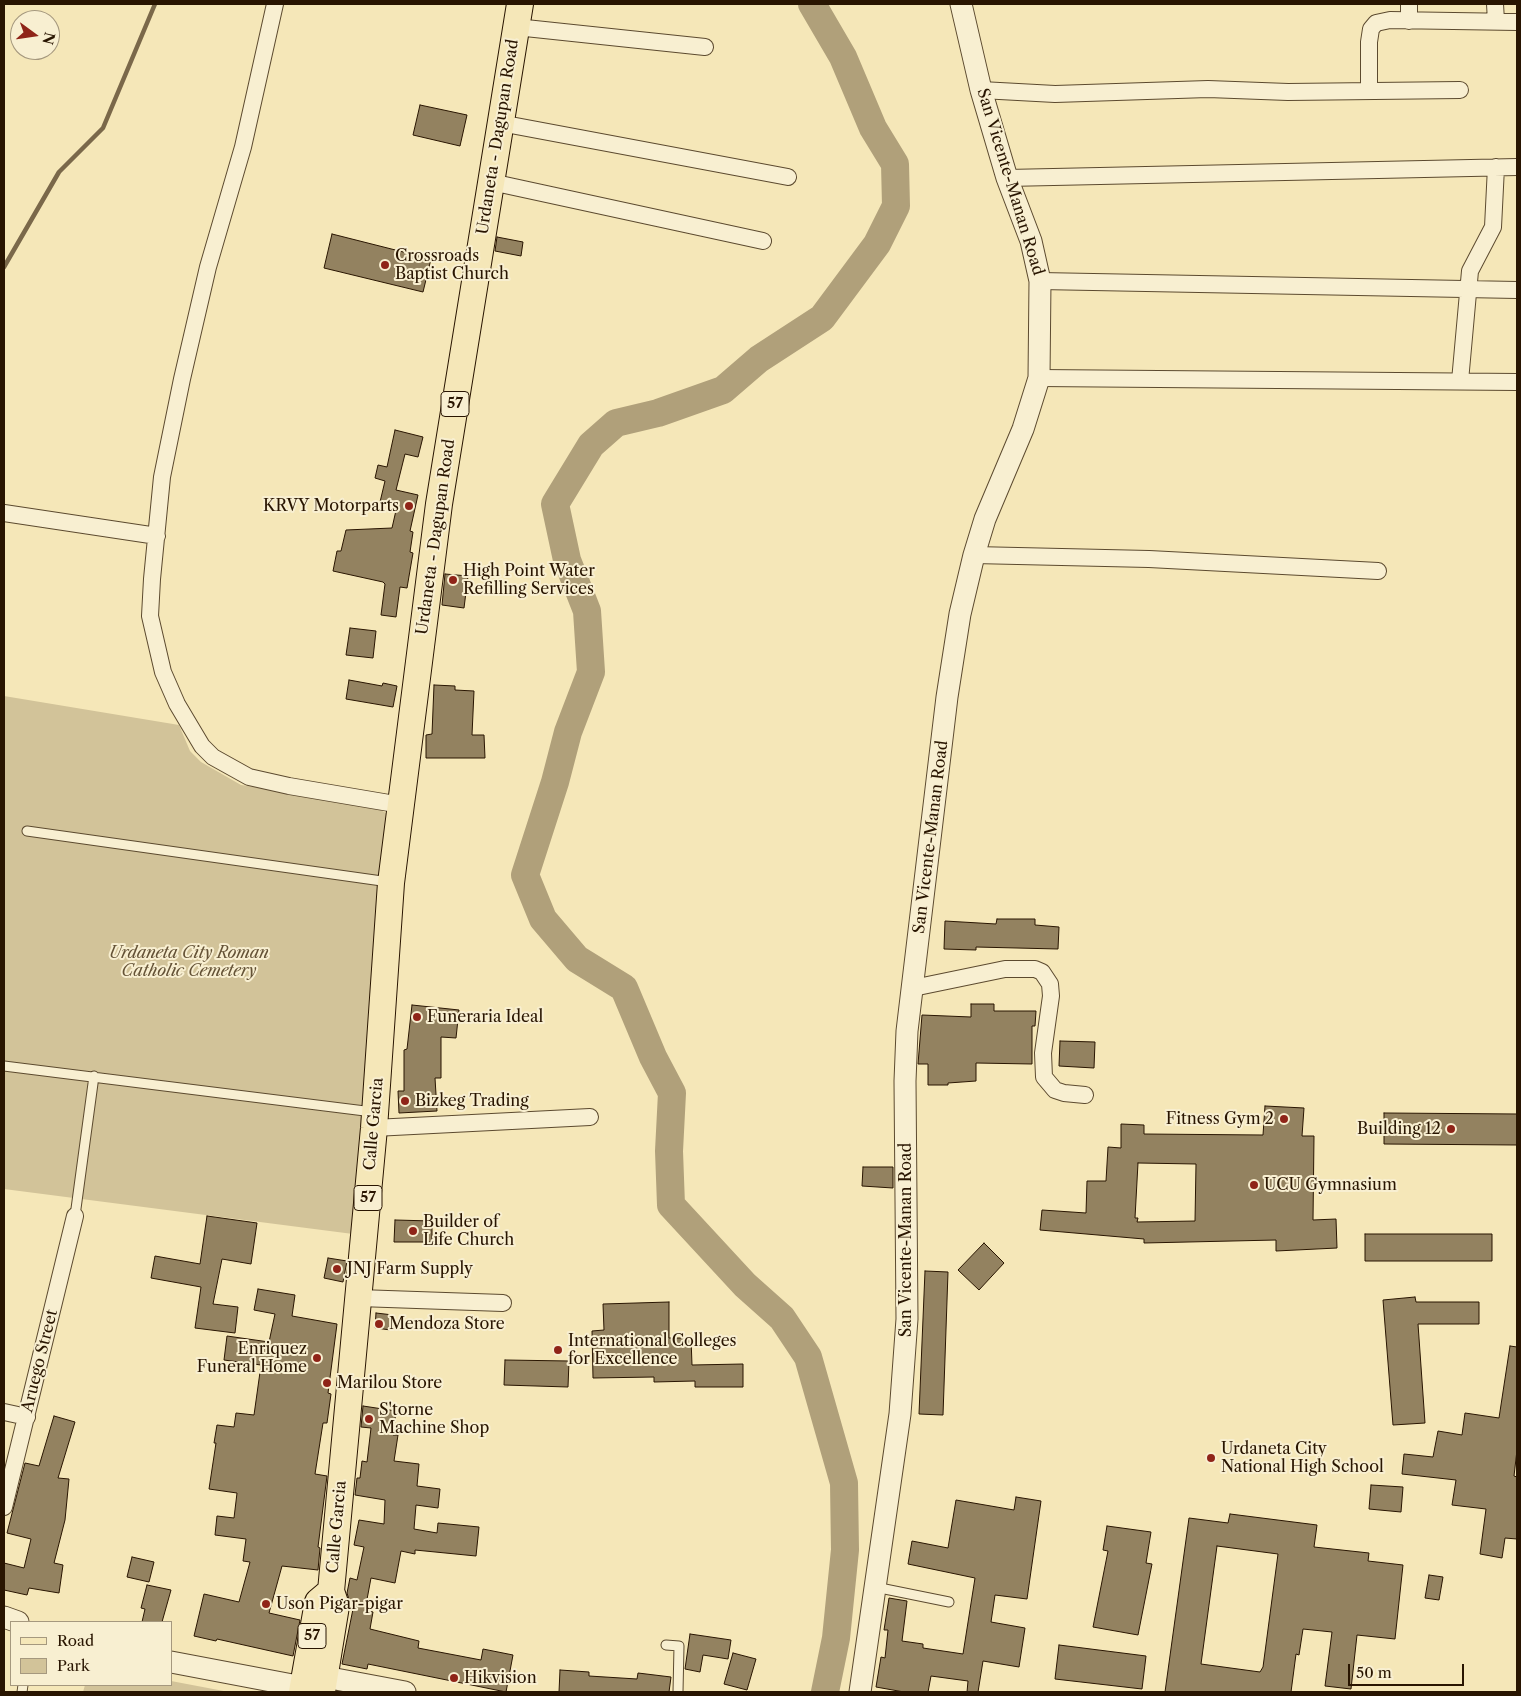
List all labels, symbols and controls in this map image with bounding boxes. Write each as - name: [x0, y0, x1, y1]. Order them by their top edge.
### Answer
- north arrow: [10, 10, 60, 60]
- text: N: [38, 30, 59, 46]
- street label: Urdaneta - Dagupan Road: [473, 38, 523, 236]
- street label: San Vicente-Manan Road: [972, 86, 1048, 278]
- place label: Crossroads Baptist Church: [395, 246, 509, 284]
- marker: Crossroads Baptist Church: [379, 259, 391, 271]
- road number: 57: [441, 392, 469, 416]
- street label: Urdaneta - Dagupan Road: [413, 438, 459, 636]
- place label: KRVY Motorparts: [263, 496, 399, 516]
- marker: KRVY Motorparts: [403, 500, 415, 512]
- place label: High Point Water Refilling Services: [463, 561, 595, 599]
- marker: High Point Water Refilling Services: [447, 574, 459, 586]
- street label: San Vicente-Manan Road: [910, 739, 952, 935]
- park label: Urdaneta City Roman Catholic Cemetery: [109, 943, 269, 981]
- place label: Funeraria Ideal: [427, 1007, 543, 1027]
- marker: Funeraria Ideal: [411, 1011, 423, 1023]
- street label: Calle Garcia: [360, 1077, 388, 1171]
- place label: Bizkeg Trading: [415, 1091, 529, 1111]
- marker: Bizkeg Trading: [399, 1095, 411, 1107]
- place label: Fitness Gym 2: [1166, 1109, 1274, 1129]
- marker: Fitness Gym 2: [1278, 1113, 1290, 1125]
- place label: Building 12: [1357, 1119, 1441, 1139]
- marker: Building 12: [1445, 1123, 1457, 1135]
- street label: San Vicente-Manan Road: [896, 1143, 916, 1337]
- place label: UCU Gymnasium: [1264, 1175, 1397, 1195]
- marker: UCU Gymnasium: [1248, 1179, 1260, 1191]
- road number: 57: [354, 1186, 382, 1210]
- place label: Builder of Life Church: [423, 1212, 514, 1250]
- marker: Builder of Life Church: [407, 1225, 419, 1237]
- place label: JNJ Farm Supply: [347, 1259, 473, 1279]
- marker: JNJ Farm Supply: [331, 1263, 343, 1275]
- street label: Aruego Street: [18, 1308, 62, 1414]
- place label: Mendoza Store: [389, 1314, 505, 1334]
- marker: Mendoza Store: [373, 1318, 385, 1330]
- place label: International Colleges for Excellence: [568, 1331, 737, 1369]
- place label: Enriquez Funeral Home: [197, 1339, 307, 1377]
- marker: International Colleges for Excellence: [552, 1344, 564, 1356]
- marker: Enriquez Funeral Home: [311, 1352, 323, 1364]
- place label: Marilou Store: [337, 1373, 442, 1393]
- marker: Marilou Store: [321, 1377, 333, 1389]
- place label: S'torne Machine Shop: [379, 1400, 489, 1438]
- marker: S'torne Machine Shop: [363, 1413, 375, 1425]
- place label: Urdaneta City National High School: [1221, 1439, 1384, 1477]
- marker: Urdaneta City National High School: [1205, 1452, 1217, 1464]
- street label: Calle Garcia: [323, 1480, 351, 1574]
- place label: Uson Pigar-pigar: [276, 1594, 403, 1614]
- marker: Uson Pigar-pigar: [260, 1598, 272, 1610]
- legend: [10, 1621, 172, 1686]
- road number: 57: [298, 1624, 326, 1648]
- text: Road: [57, 1631, 94, 1650]
- scale bar: [1351, 1654, 1467, 1686]
- text: Park: [57, 1656, 90, 1675]
- text: 50 m: [1356, 1663, 1392, 1682]
- place label: Hikvision: [464, 1668, 537, 1688]
- marker: Hikvision: [448, 1672, 460, 1684]

